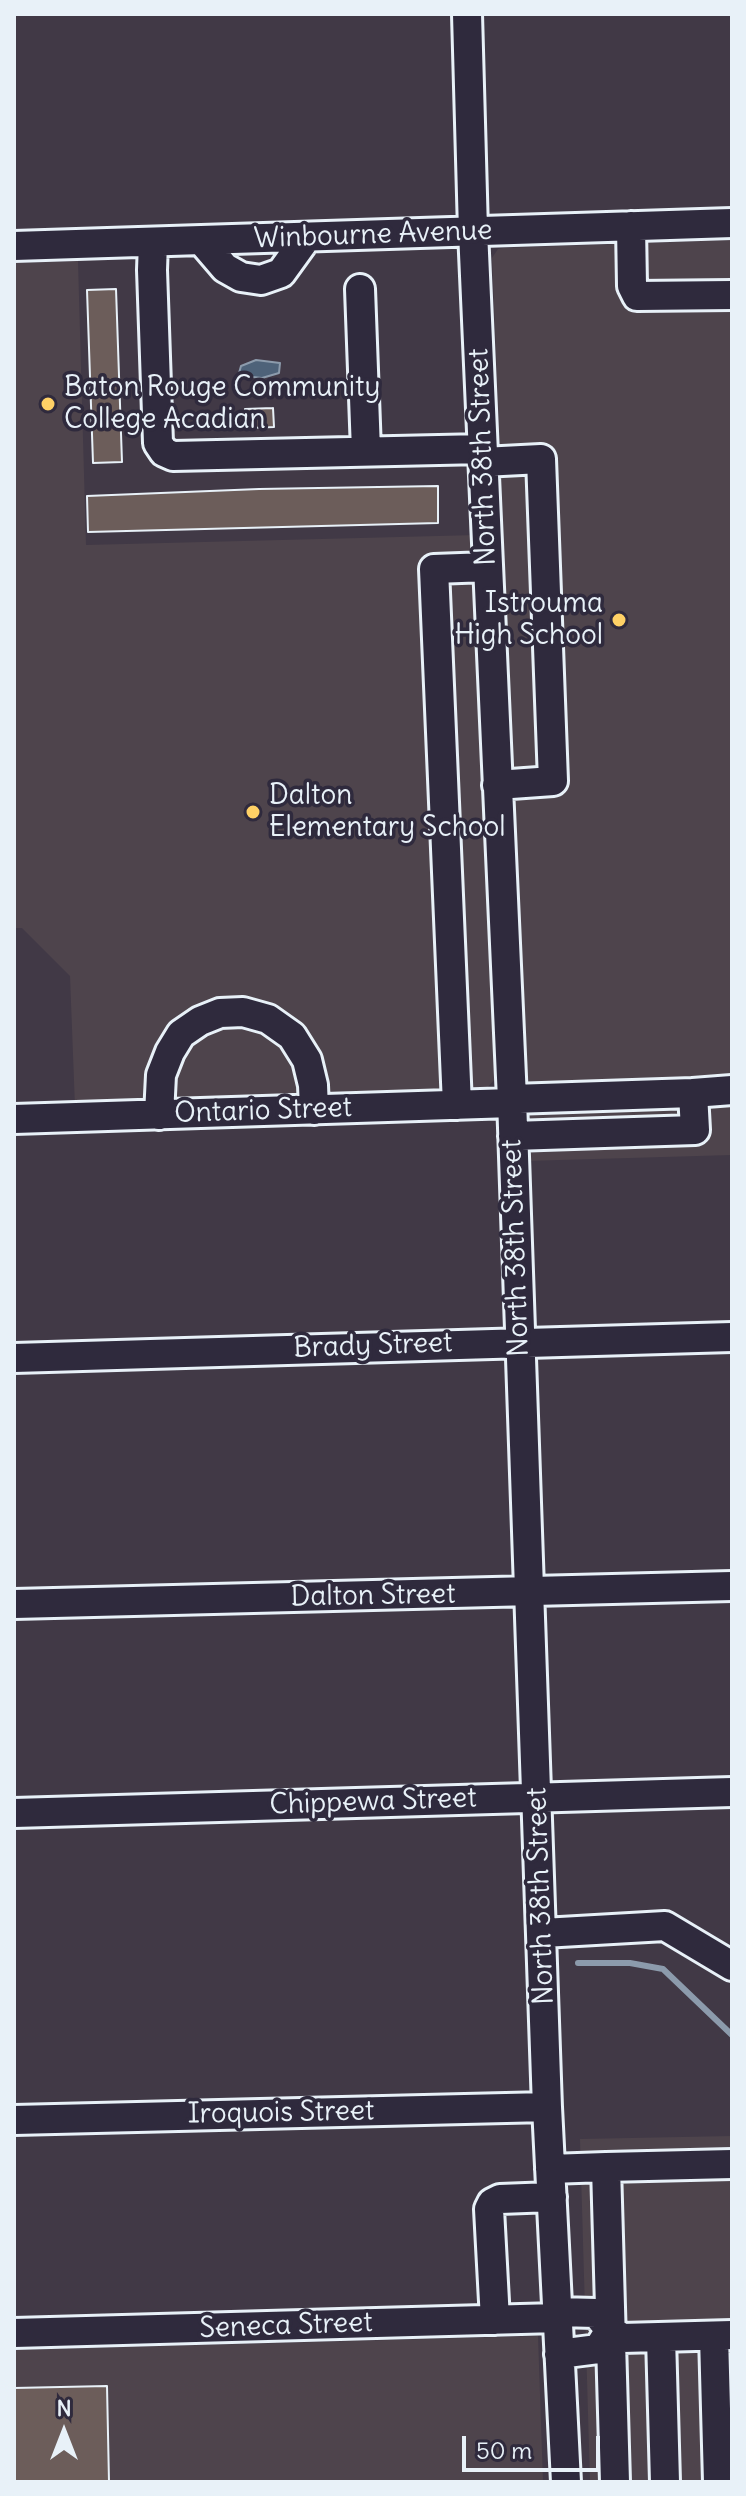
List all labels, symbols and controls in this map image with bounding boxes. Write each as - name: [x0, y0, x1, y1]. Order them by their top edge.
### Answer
- street label: Winbourne Avenue: [253, 214, 493, 256]
- street label: North 38th Street: [462, 348, 504, 566]
- place label: Baton Rouge Community College Acadian: [64, 371, 380, 437]
- marker: Baton Rouge Community College Acadian: [39, 395, 57, 413]
- place label: Istrouma High School: [454, 587, 603, 653]
- marker: Istrouma High School: [610, 611, 628, 629]
- place label: Dalton Elementary School: [269, 779, 506, 845]
- marker: Dalton Elementary School: [244, 803, 262, 821]
- street label: Ontario Street: [174, 1091, 352, 1131]
- street label: North 38th Street: [495, 1139, 537, 1357]
- street label: Brady Street: [293, 1326, 453, 1366]
- street label: Dalton Street: [290, 1578, 456, 1614]
- street label: Chippewa Street: [269, 1782, 477, 1822]
- street label: North 38th Street: [520, 1787, 562, 2005]
- street label: Iroquois Street: [187, 2095, 375, 2131]
- street label: Seneca Street: [199, 2306, 373, 2346]
- north arrow: [24, 2392, 104, 2472]
- text: N: [56, 2394, 72, 2422]
- scale bar: [466, 2420, 604, 2470]
- text: 50 m: [476, 2435, 532, 2465]

